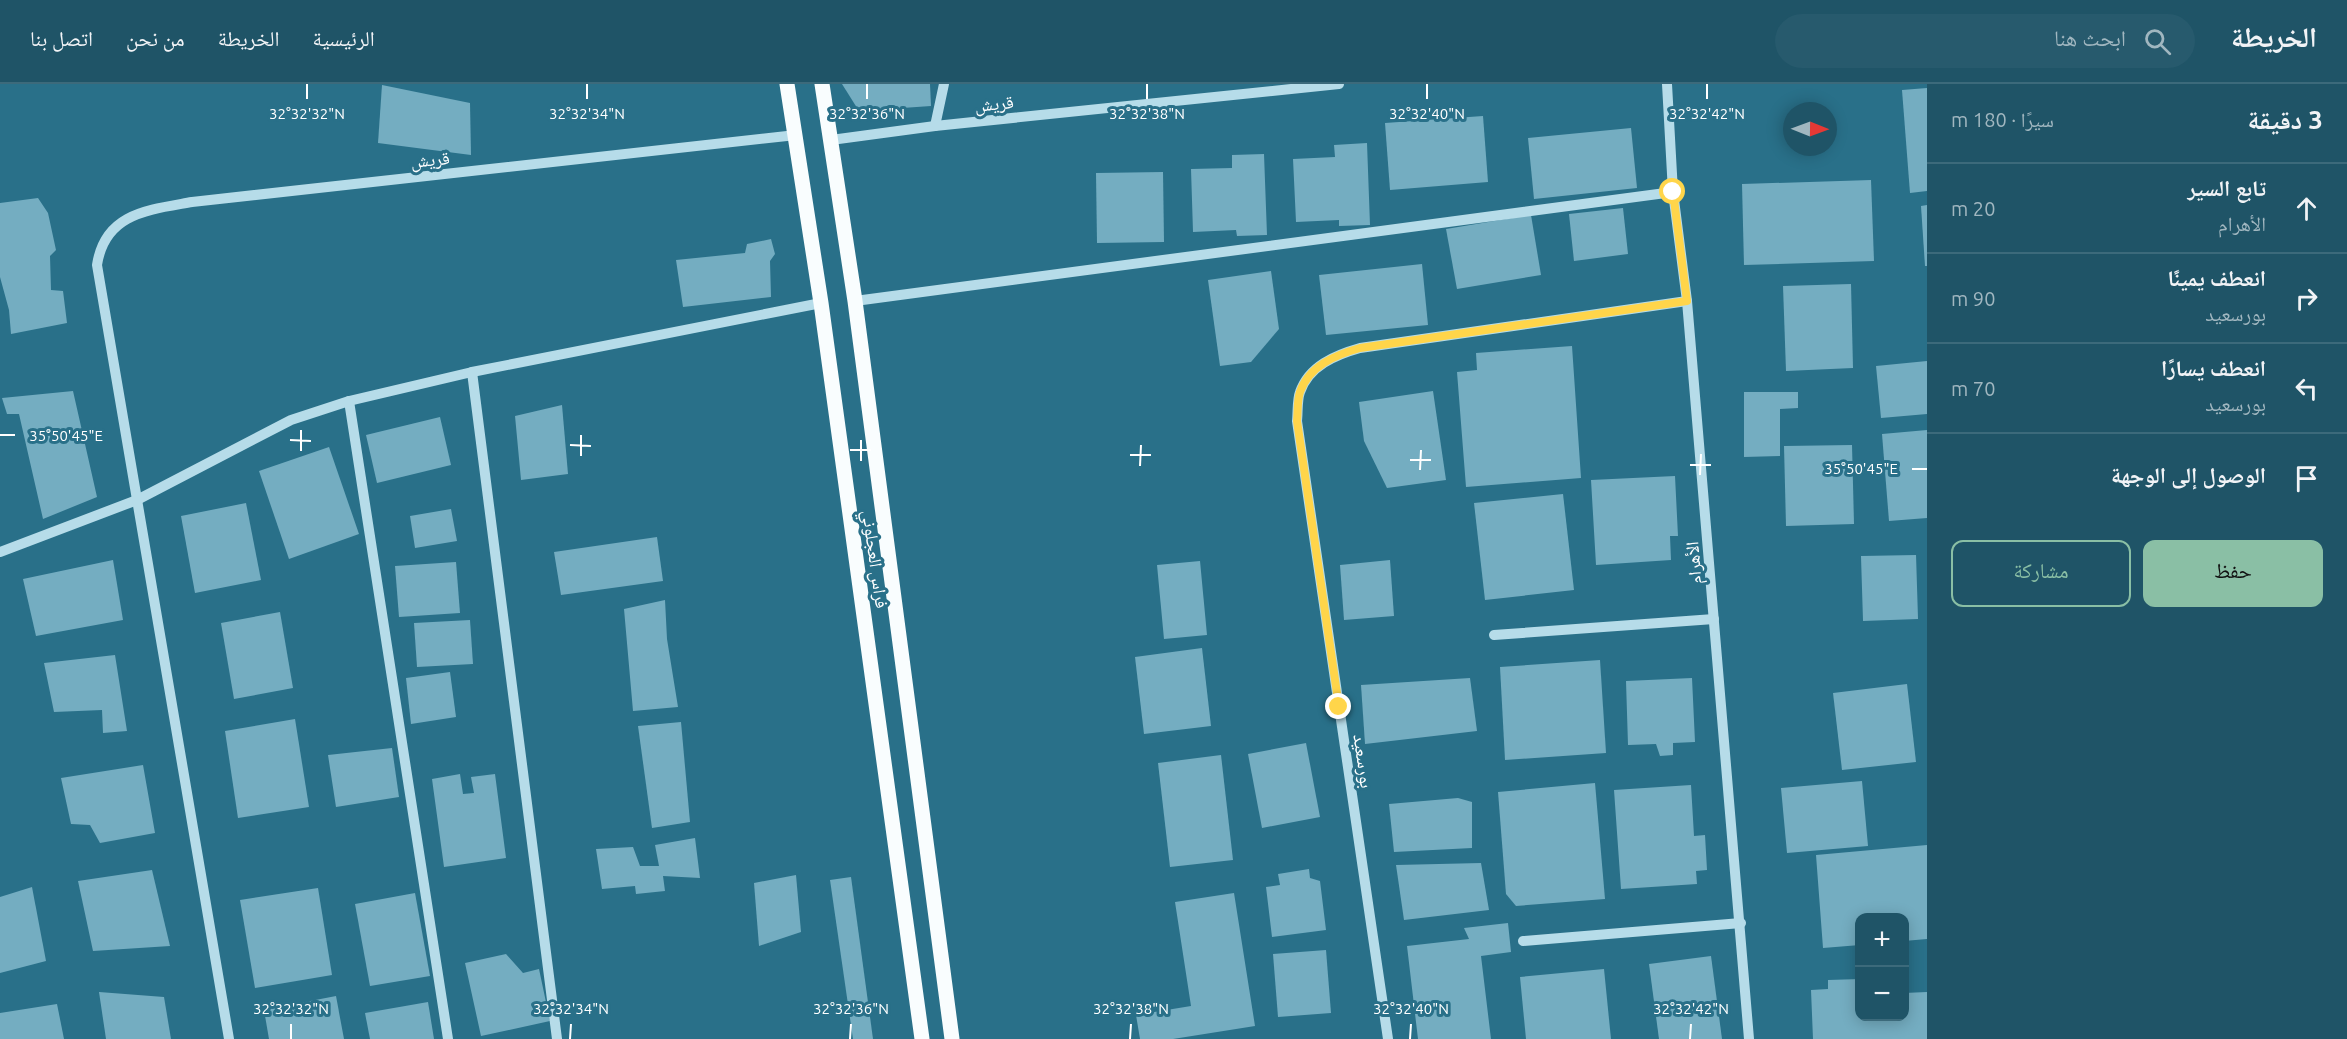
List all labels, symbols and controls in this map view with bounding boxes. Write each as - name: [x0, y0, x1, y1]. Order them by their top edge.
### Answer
- search box: [1775, 14, 2195, 68]
- text: الخريطة: [2231, 21, 2317, 52]
- text: ابحث هنا: [2054, 25, 2126, 50]
- icon: search: [2141, 25, 2174, 58]
- text: اتصل بنا: [30, 26, 93, 50]
- text: من نحن: [126, 26, 185, 50]
- text: الخريطة: [218, 26, 280, 50]
- text: الرئيسية: [313, 26, 375, 50]
- street label: قريش: [973, 91, 1015, 117]
- north arrow: [1783, 102, 1837, 156]
- text: 32°32'32"N: [269, 105, 345, 122]
- text: 32°32'34"N: [549, 105, 625, 122]
- text: 32°32'36"N: [829, 105, 905, 122]
- text: 32°32'38"N: [1109, 105, 1185, 122]
- text: 32°32'40"N: [1389, 105, 1465, 122]
- text: 32°32'42"N: [1669, 105, 1745, 122]
- text: 3 دقيقة: [2248, 105, 2323, 134]
- text: سيرًا · 180 m: [1951, 108, 2054, 131]
- street label: قريش: [409, 147, 451, 173]
- text: تابع السير: [2187, 175, 2266, 200]
- route start: [1659, 178, 1685, 204]
- icon: ahead: [2290, 192, 2323, 225]
- text: 20 m: [1951, 197, 1995, 220]
- text: الأهرام: [2218, 212, 2266, 235]
- text: انعطف يمينًا: [2167, 265, 2266, 290]
- icon: right: [2290, 282, 2323, 315]
- text: 90 m: [1951, 287, 1995, 310]
- text: بورسعيد: [2205, 302, 2266, 325]
- text: انعطف يسارًا: [2161, 355, 2266, 380]
- icon: left: [2290, 372, 2323, 405]
- text: 70 m: [1951, 377, 1995, 400]
- text: بورسعيد: [2205, 392, 2266, 415]
- text: 35°50'45"E: [29, 427, 103, 444]
- text: 35°50'45"E: [1824, 460, 1898, 477]
- text: الوصول إلى الوجهة: [2111, 462, 2266, 487]
- icon: arrive: [2290, 462, 2323, 495]
- street label: فراس العجلوني: [854, 509, 893, 610]
- street label: الأهرام: [1681, 540, 1708, 585]
- button: مشاركة: [1951, 540, 2131, 607]
- button: حفظ: [2143, 540, 2323, 607]
- route end: [1325, 693, 1351, 719]
- street label: بورسعيد: [1349, 733, 1378, 790]
- map controls: [1855, 913, 1909, 1021]
- button: +: [1855, 913, 1909, 967]
- button: −: [1855, 967, 1909, 1021]
- text: 32°32'32"N: [253, 1000, 329, 1017]
- text: 32°32'34"N: [533, 1000, 609, 1017]
- text: 32°32'36"N: [813, 1000, 889, 1017]
- text: 32°32'38"N: [1093, 1000, 1169, 1017]
- text: 32°32'40"N: [1373, 1000, 1449, 1017]
- text: 32°32'42"N: [1653, 1000, 1729, 1017]

